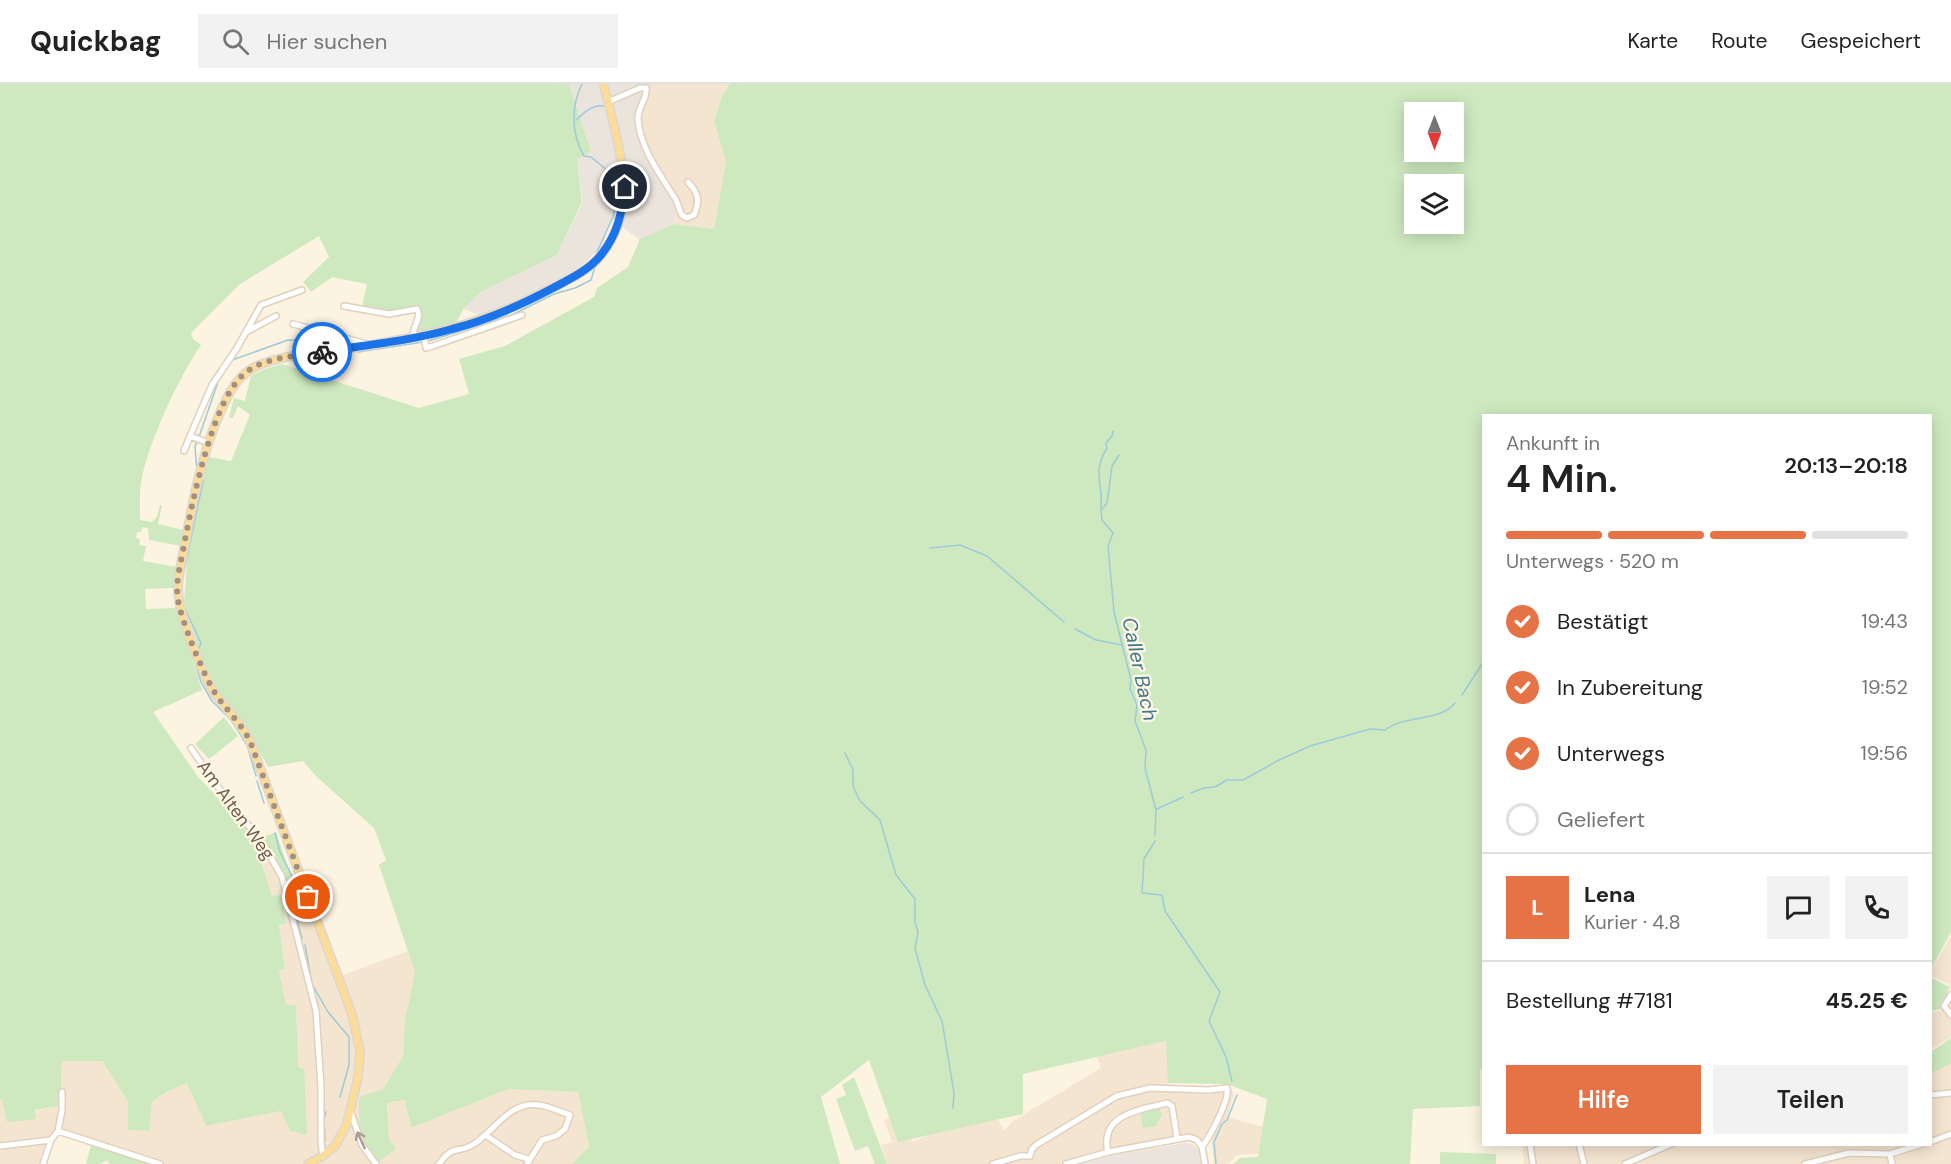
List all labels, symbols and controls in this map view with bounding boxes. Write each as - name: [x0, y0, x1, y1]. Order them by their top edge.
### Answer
- search box: [198, 14, 618, 68]
- text: Quickbag: [30, 23, 162, 60]
- icon: search: [219, 25, 252, 58]
- text: Hier suchen: [267, 27, 387, 56]
- text: Karte: [1627, 27, 1678, 55]
- text: Route: [1711, 27, 1767, 55]
- text: Gespeichert: [1800, 27, 1921, 55]
- north arrow: [1404, 102, 1464, 162]
- map controls: [1404, 102, 1464, 234]
- pin: [599, 161, 650, 212]
- icon: home: [608, 170, 641, 203]
- button: layers: [1404, 174, 1464, 234]
- courier: [292, 322, 352, 382]
- icon: bike: [306, 336, 339, 369]
- text: Ankunft in: [1506, 430, 1600, 456]
- text: 20:13–20:18: [1784, 451, 1908, 480]
- text: 4 Min.: [1506, 453, 1618, 504]
- text: Unterwegs · 520 m: [1506, 548, 1679, 574]
- icon: check: [1506, 605, 1539, 638]
- text: Bestätigt: [1557, 607, 1648, 636]
- text: 19:43: [1861, 608, 1908, 634]
- water label: Caller Bach: [1116, 615, 1164, 723]
- icon: check: [1506, 671, 1539, 704]
- text: In Zubereitung: [1557, 673, 1703, 702]
- text: 19:52: [1862, 674, 1908, 700]
- icon: check: [1506, 737, 1539, 770]
- text: Unterwegs: [1557, 739, 1665, 768]
- text: 19:56: [1860, 740, 1908, 766]
- street label: Am Alten Weg: [192, 755, 280, 865]
- text: Geliefert: [1557, 805, 1645, 834]
- pin: [282, 871, 333, 922]
- button: chat: [1767, 876, 1830, 939]
- button: phone: [1845, 876, 1908, 939]
- icon: bag: [291, 880, 324, 913]
- text: Lena: [1584, 880, 1636, 909]
- text: L: [1531, 893, 1544, 922]
- text: Kurier · 4.8: [1584, 909, 1681, 935]
- text: Bestellung #7181: [1506, 986, 1673, 1015]
- text: 45.25 €: [1826, 986, 1908, 1015]
- button: Hilfe: [1506, 1065, 1701, 1134]
- button: Teilen: [1713, 1065, 1908, 1134]
- one-way arrow: [355, 1131, 366, 1149]

